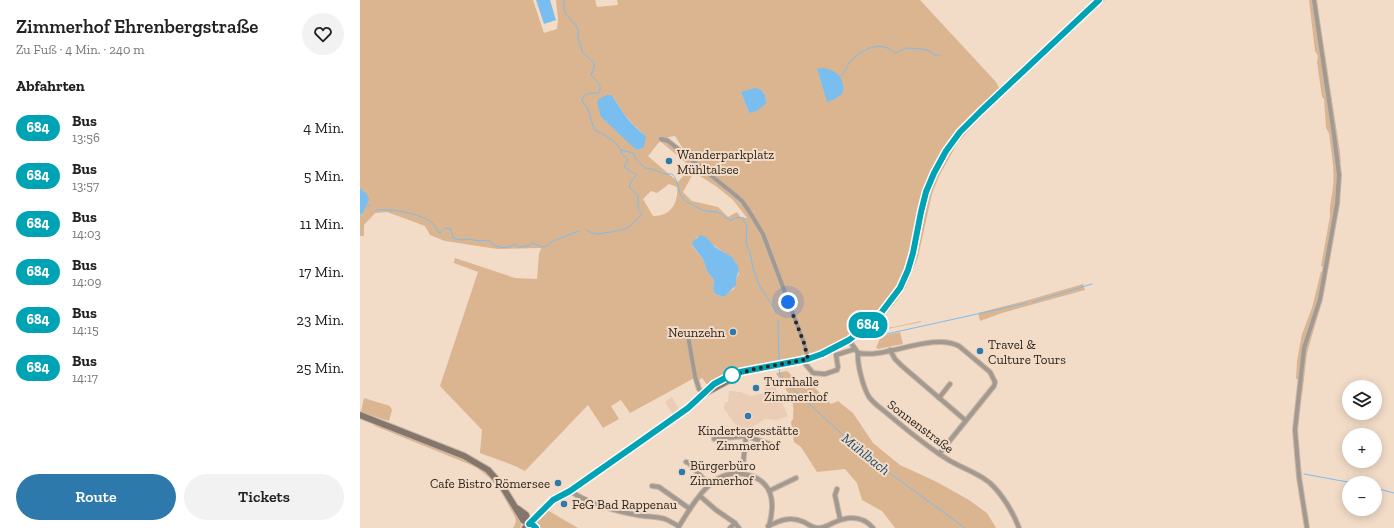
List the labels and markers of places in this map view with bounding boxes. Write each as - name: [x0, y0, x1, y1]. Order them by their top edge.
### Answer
- place label: Wanderparkplatz Mühltalsee: [677, 147, 774, 177]
- marker: Wanderparkplatz Mühltalsee: [664, 156, 674, 166]
- place label: Neunzehn: [668, 325, 726, 340]
- marker: Neunzehn: [728, 327, 738, 337]
- place label: Travel & Culture Tours: [988, 337, 1066, 367]
- marker: Travel & Culture Tours: [975, 346, 985, 356]
- unlabelled marker: [723, 366, 741, 384]
- place label: Turnhalle Zimmerhof: [764, 374, 828, 404]
- marker: Turnhalle Zimmerhof: [751, 383, 761, 393]
- marker: Kindertagesstätte Zimmerhof: [743, 411, 753, 421]
- place label: Kindertagesstätte Zimmerhof: [698, 423, 798, 453]
- place label: Bürgerbüro Zimmerhof: [690, 458, 756, 488]
- marker: Bürgerbüro Zimmerhof: [677, 467, 687, 477]
- place label: Cafe Bistro Römersee: [430, 476, 550, 491]
- marker: Cafe Bistro Römersee: [553, 478, 563, 488]
- place label: FeG Bad Rappenau: [572, 497, 678, 512]
- marker: FeG Bad Rappenau: [559, 499, 569, 509]

